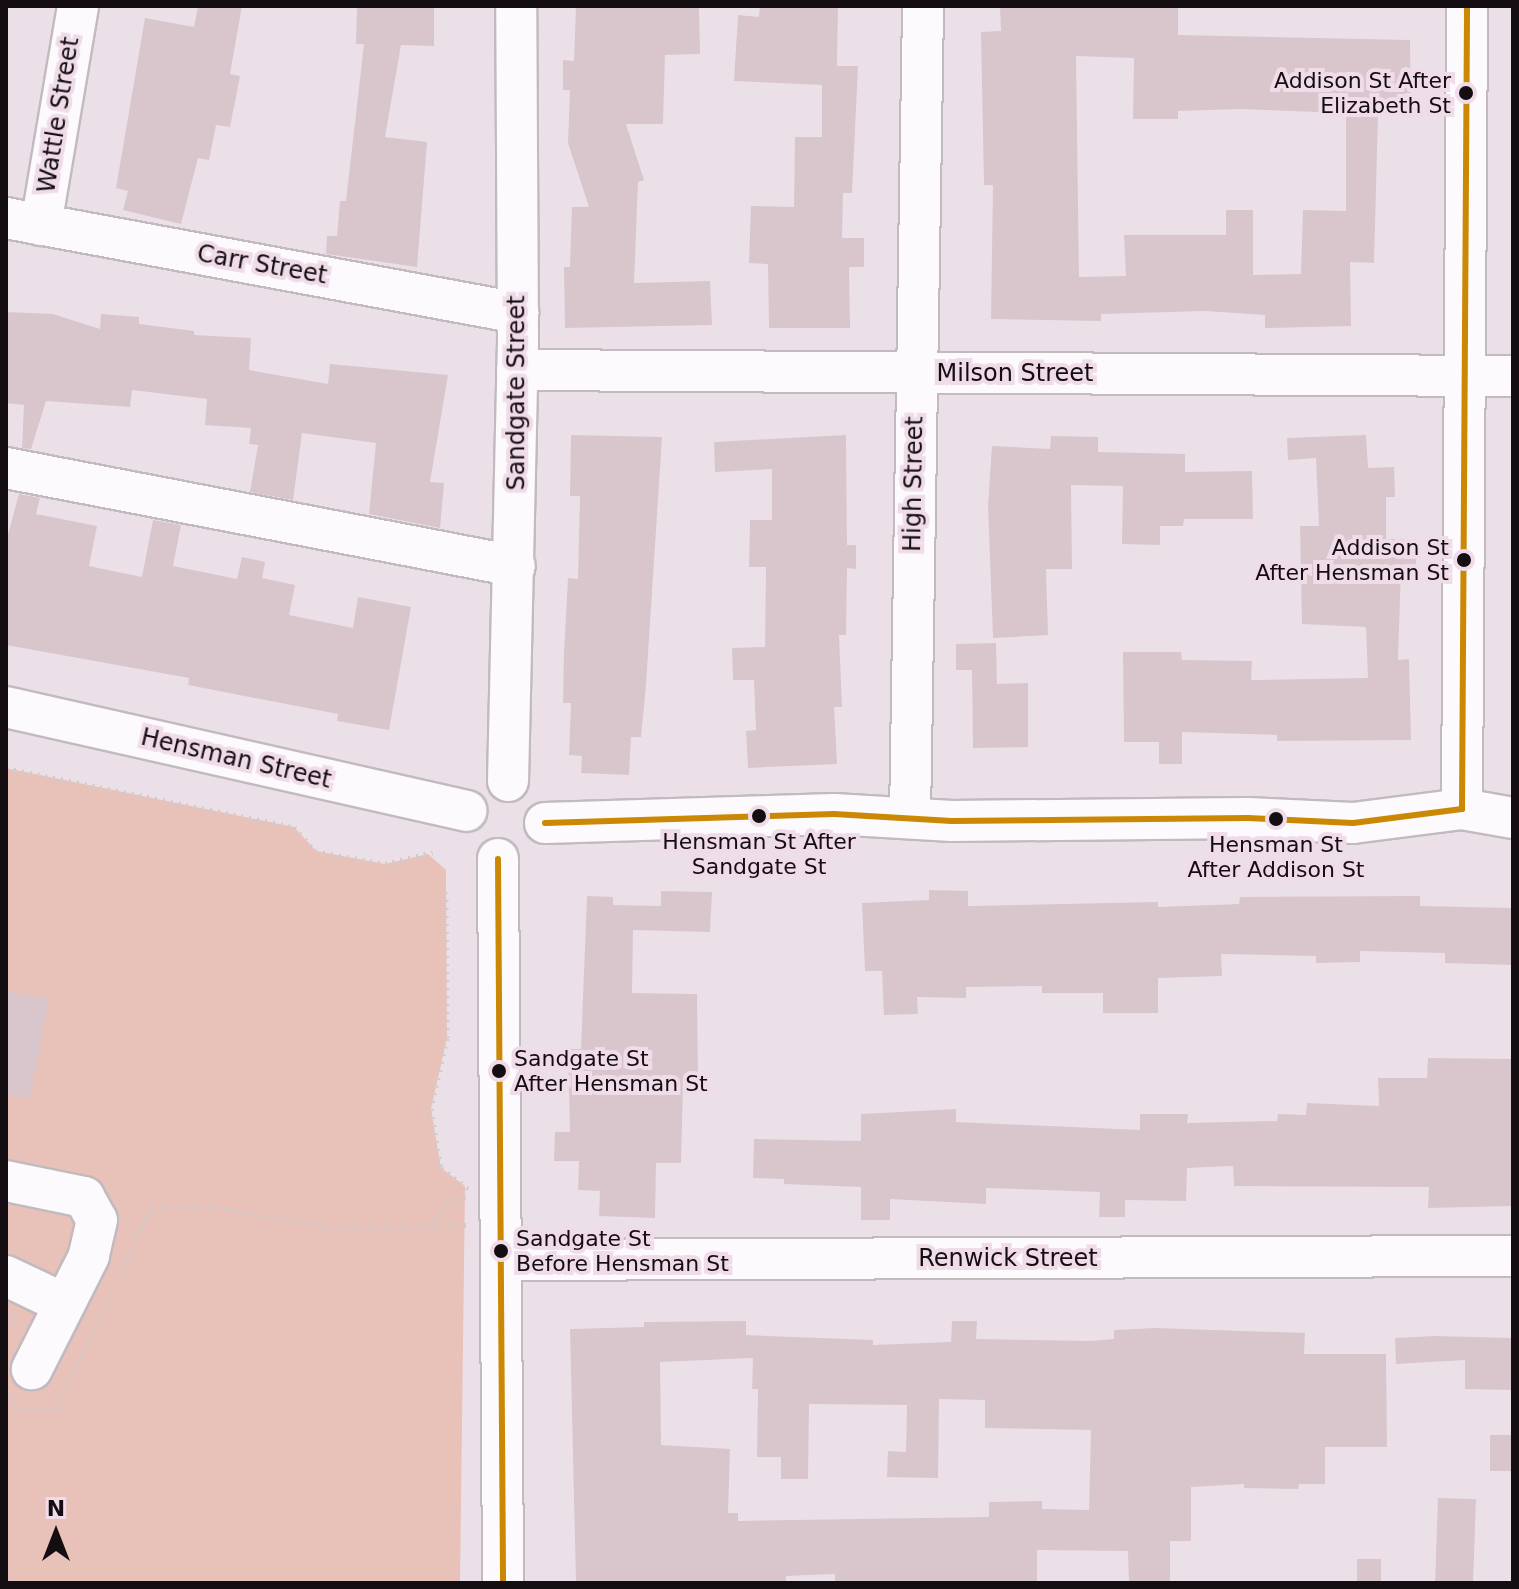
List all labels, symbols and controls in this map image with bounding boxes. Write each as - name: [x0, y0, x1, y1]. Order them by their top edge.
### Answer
- street label: Wattle Street: [32, 35, 86, 195]
- place label: Addison St After Elizabeth St: [1274, 67, 1451, 118]
- marker: Addison St After Elizabeth St: [1458, 85, 1474, 101]
- street label: Carr Street: [195, 239, 329, 291]
- street label: Sandgate Street: [503, 295, 531, 491]
- street label: Milson Street: [937, 360, 1093, 388]
- street label: High Street: [898, 416, 930, 552]
- place label: Addison St After Hensman St: [1255, 534, 1449, 586]
- marker: Addison St After Hensman St: [1456, 552, 1472, 568]
- street label: Hensman Street: [138, 723, 334, 795]
- marker: Hensman St After Sandgate St: [751, 808, 767, 824]
- marker: Hensman St After Addison St: [1268, 811, 1284, 827]
- place label: Hensman St After Sandgate St: [662, 828, 856, 880]
- place label: Hensman St After Addison St: [1188, 831, 1364, 882]
- place label: Sandgate St After Hensman St: [514, 1045, 708, 1096]
- marker: Sandgate St After Hensman St: [491, 1063, 507, 1079]
- place label: Sandgate St Before Hensman St: [516, 1225, 729, 1276]
- marker: Sandgate St Before Hensman St: [493, 1243, 509, 1259]
- street label: Renwick Street: [918, 1245, 1098, 1273]
- north arrow: [16, 1493, 96, 1573]
- text: N: [47, 1496, 65, 1521]

